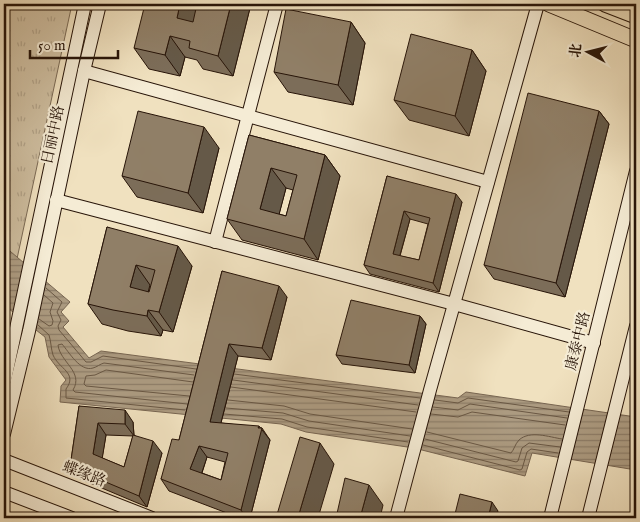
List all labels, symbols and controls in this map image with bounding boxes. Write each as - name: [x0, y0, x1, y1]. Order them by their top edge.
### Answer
- scale bar: [30, 28, 118, 60]
- north arrow: [562, 28, 612, 78]
- text: 50 m: [38, 36, 66, 55]
- text: 北: [566, 42, 586, 59]
- street label: 日丽中路: [37, 104, 69, 166]
- street label: 康泰中路: [562, 310, 594, 372]
- street label: 蝶缘路: [60, 457, 108, 491]

